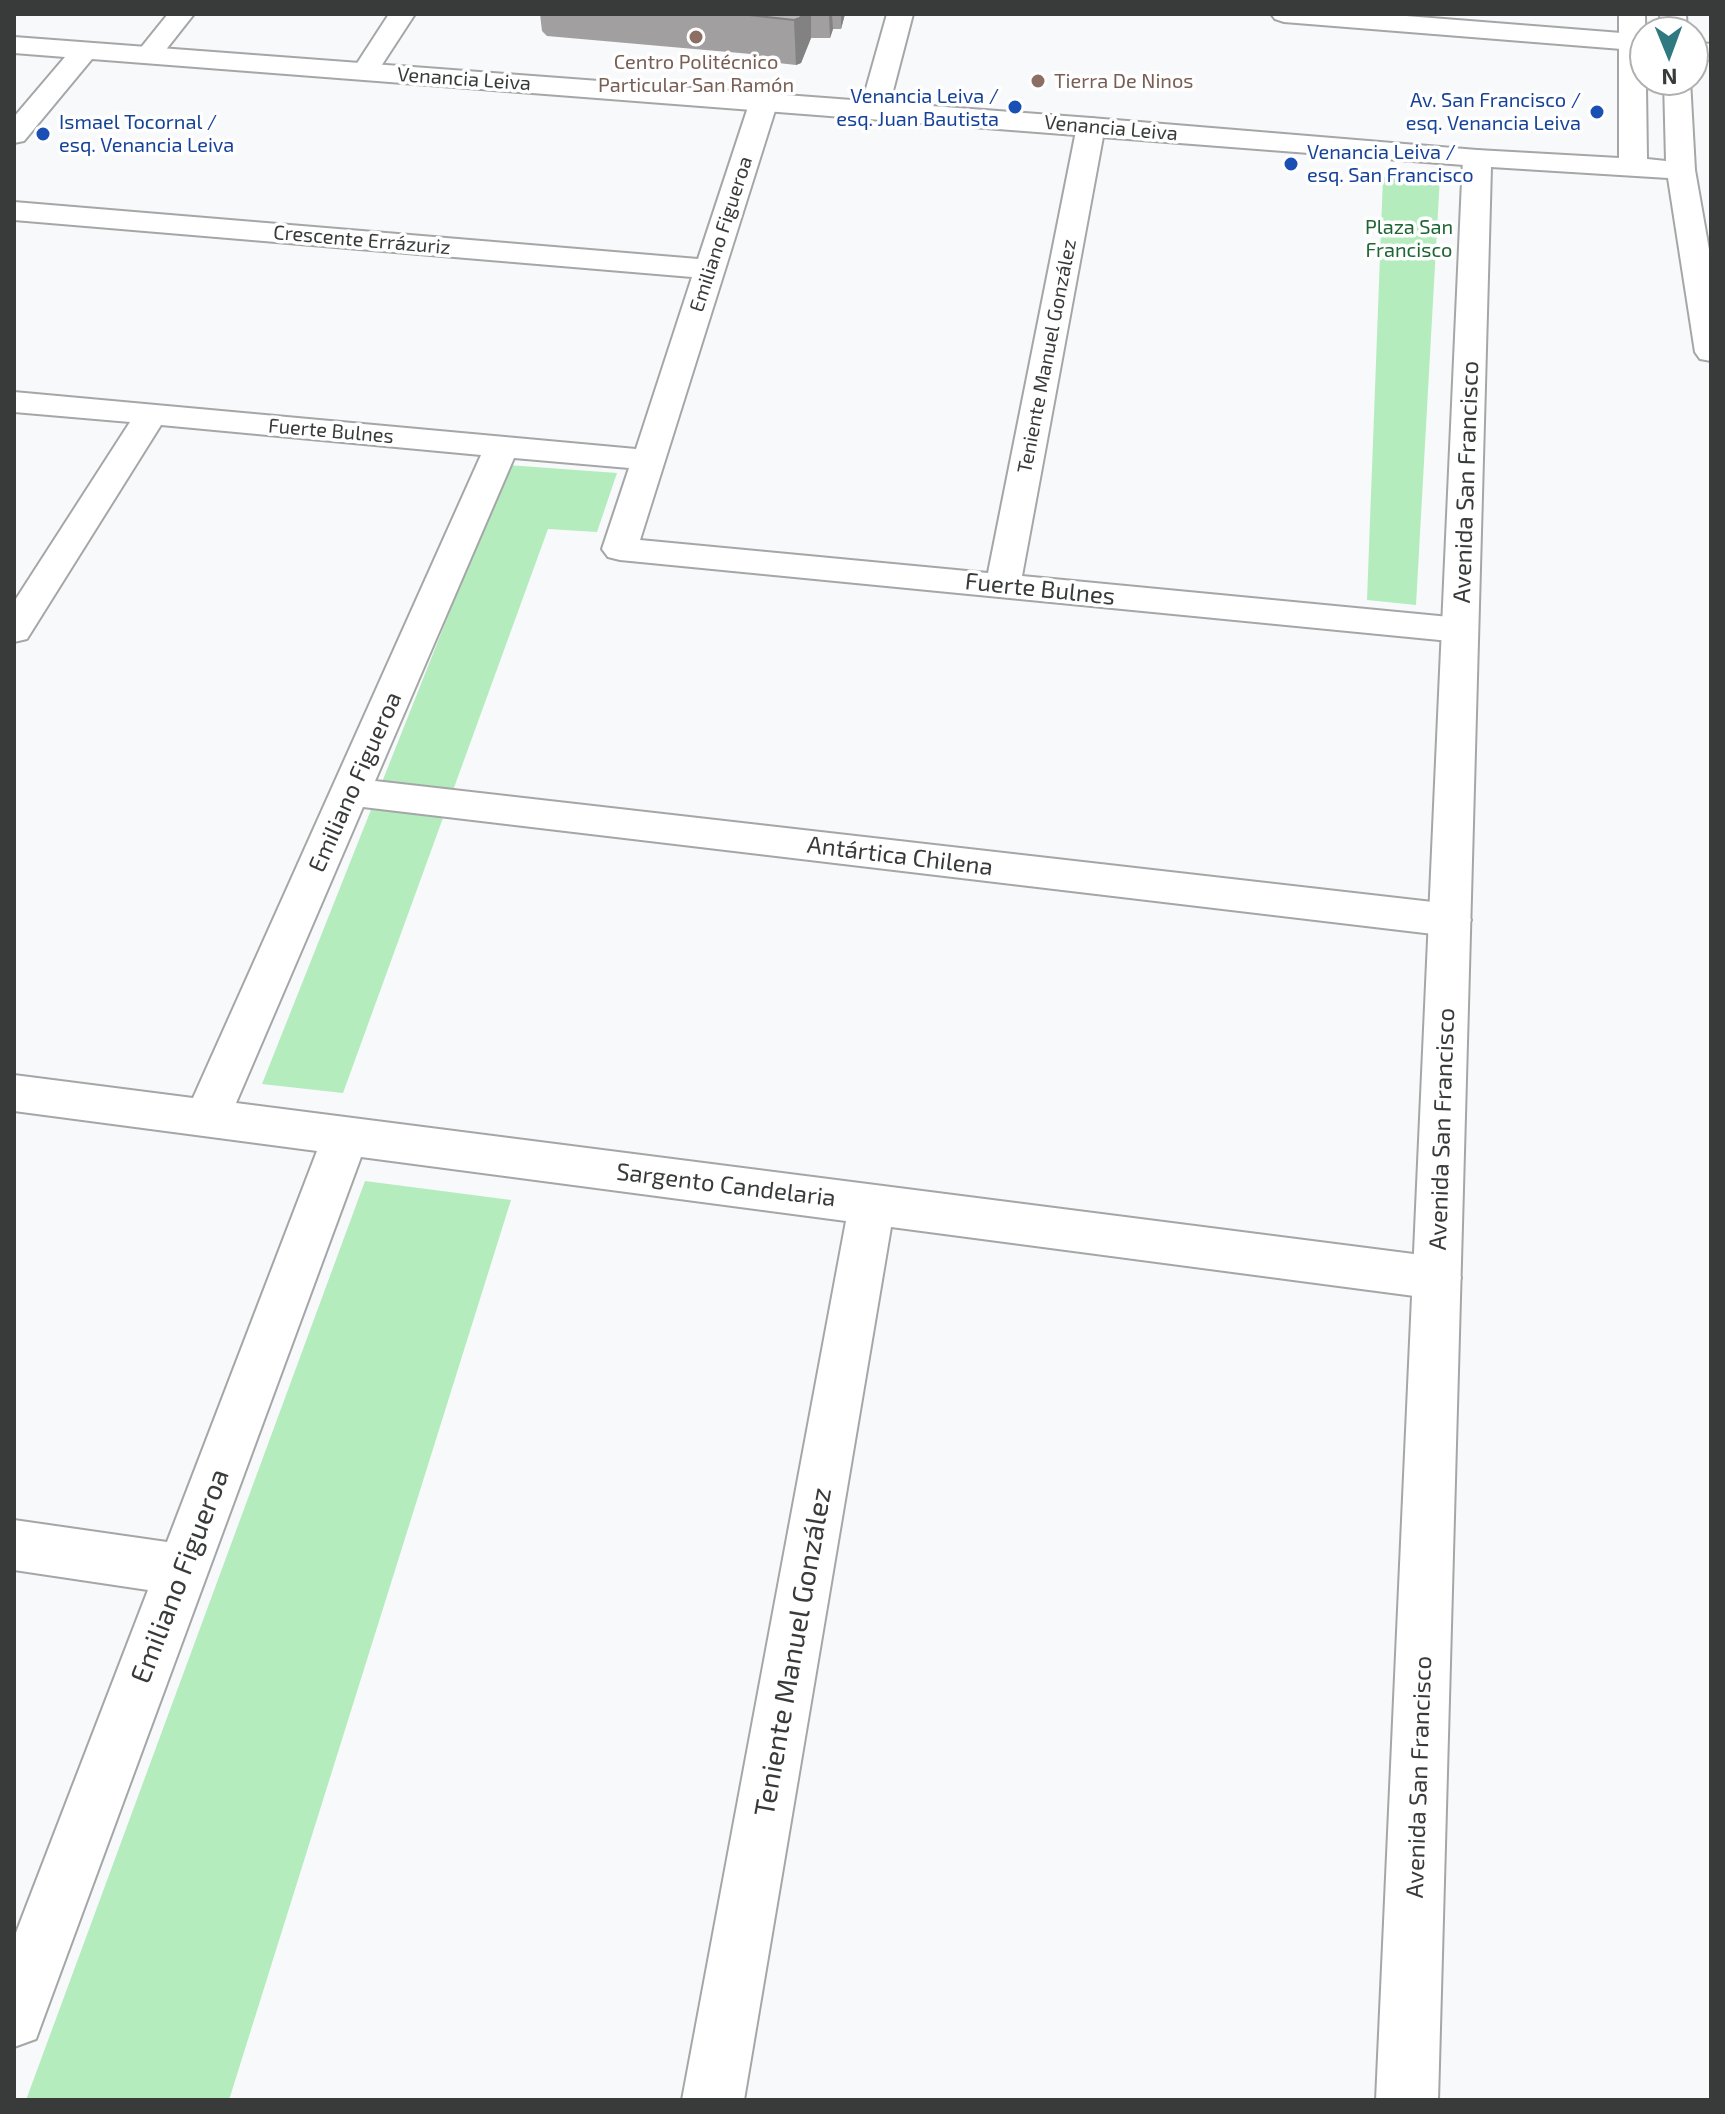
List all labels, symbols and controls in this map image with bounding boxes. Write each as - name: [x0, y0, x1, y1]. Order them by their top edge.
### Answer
- north arrow: [1629, 16, 1709, 96]
- marker: Centro Politécnico Particular San Ramón: [687, 28, 705, 46]
- place label: Centro Politécnico Particular San Ramón: [598, 50, 794, 97]
- street label: Venancia Leiva: [396, 62, 532, 96]
- text: N: [1661, 65, 1678, 91]
- place label: Tierra De Ninos: [1054, 69, 1193, 93]
- marker: Tierra De Ninos: [1029, 72, 1047, 90]
- place label: Venancia Leiva / esq. Juan Bautista: [836, 84, 999, 131]
- place label: Av. San Francisco / esq. Venancia Leiva: [1406, 88, 1581, 135]
- marker: Venancia Leiva / esq. Juan Bautista: [1006, 98, 1024, 116]
- marker: Av. San Francisco / esq. Venancia Leiva: [1588, 103, 1606, 121]
- place label: Ismael Tocornal / esq. Venancia Leiva: [59, 110, 234, 157]
- street label: Venancia Leiva: [1043, 110, 1179, 146]
- marker: Ismael Tocornal / esq. Venancia Leiva: [34, 125, 52, 143]
- place label: Venancia Leiva / esq. San Francisco: [1307, 140, 1474, 187]
- street label: Emiliano Figueroa: [685, 153, 757, 315]
- marker: Venancia Leiva / esq. San Francisco: [1282, 155, 1300, 173]
- park label: Plaza San Francisco: [1365, 215, 1453, 262]
- street label: Crescente Errázuriz: [272, 220, 452, 260]
- street label: Teniente Manuel González: [1012, 237, 1082, 475]
- street label: Avenida San Francisco: [1447, 360, 1485, 604]
- street label: Fuerte Bulnes: [267, 414, 395, 448]
- street label: Fuerte Bulnes: [963, 567, 1117, 611]
- street label: Emiliano Figueroa: [302, 687, 408, 877]
- street label: Antártica Chilena: [805, 830, 995, 882]
- street label: Avenida San Francisco: [1423, 1007, 1461, 1251]
- street label: Sargento Candelaria: [615, 1157, 837, 1213]
- street label: Emiliano Figueroa: [124, 1464, 236, 1688]
- street label: Teniente Manuel González: [748, 1485, 838, 1819]
- street label: Avenida San Francisco: [1400, 1655, 1438, 1899]

